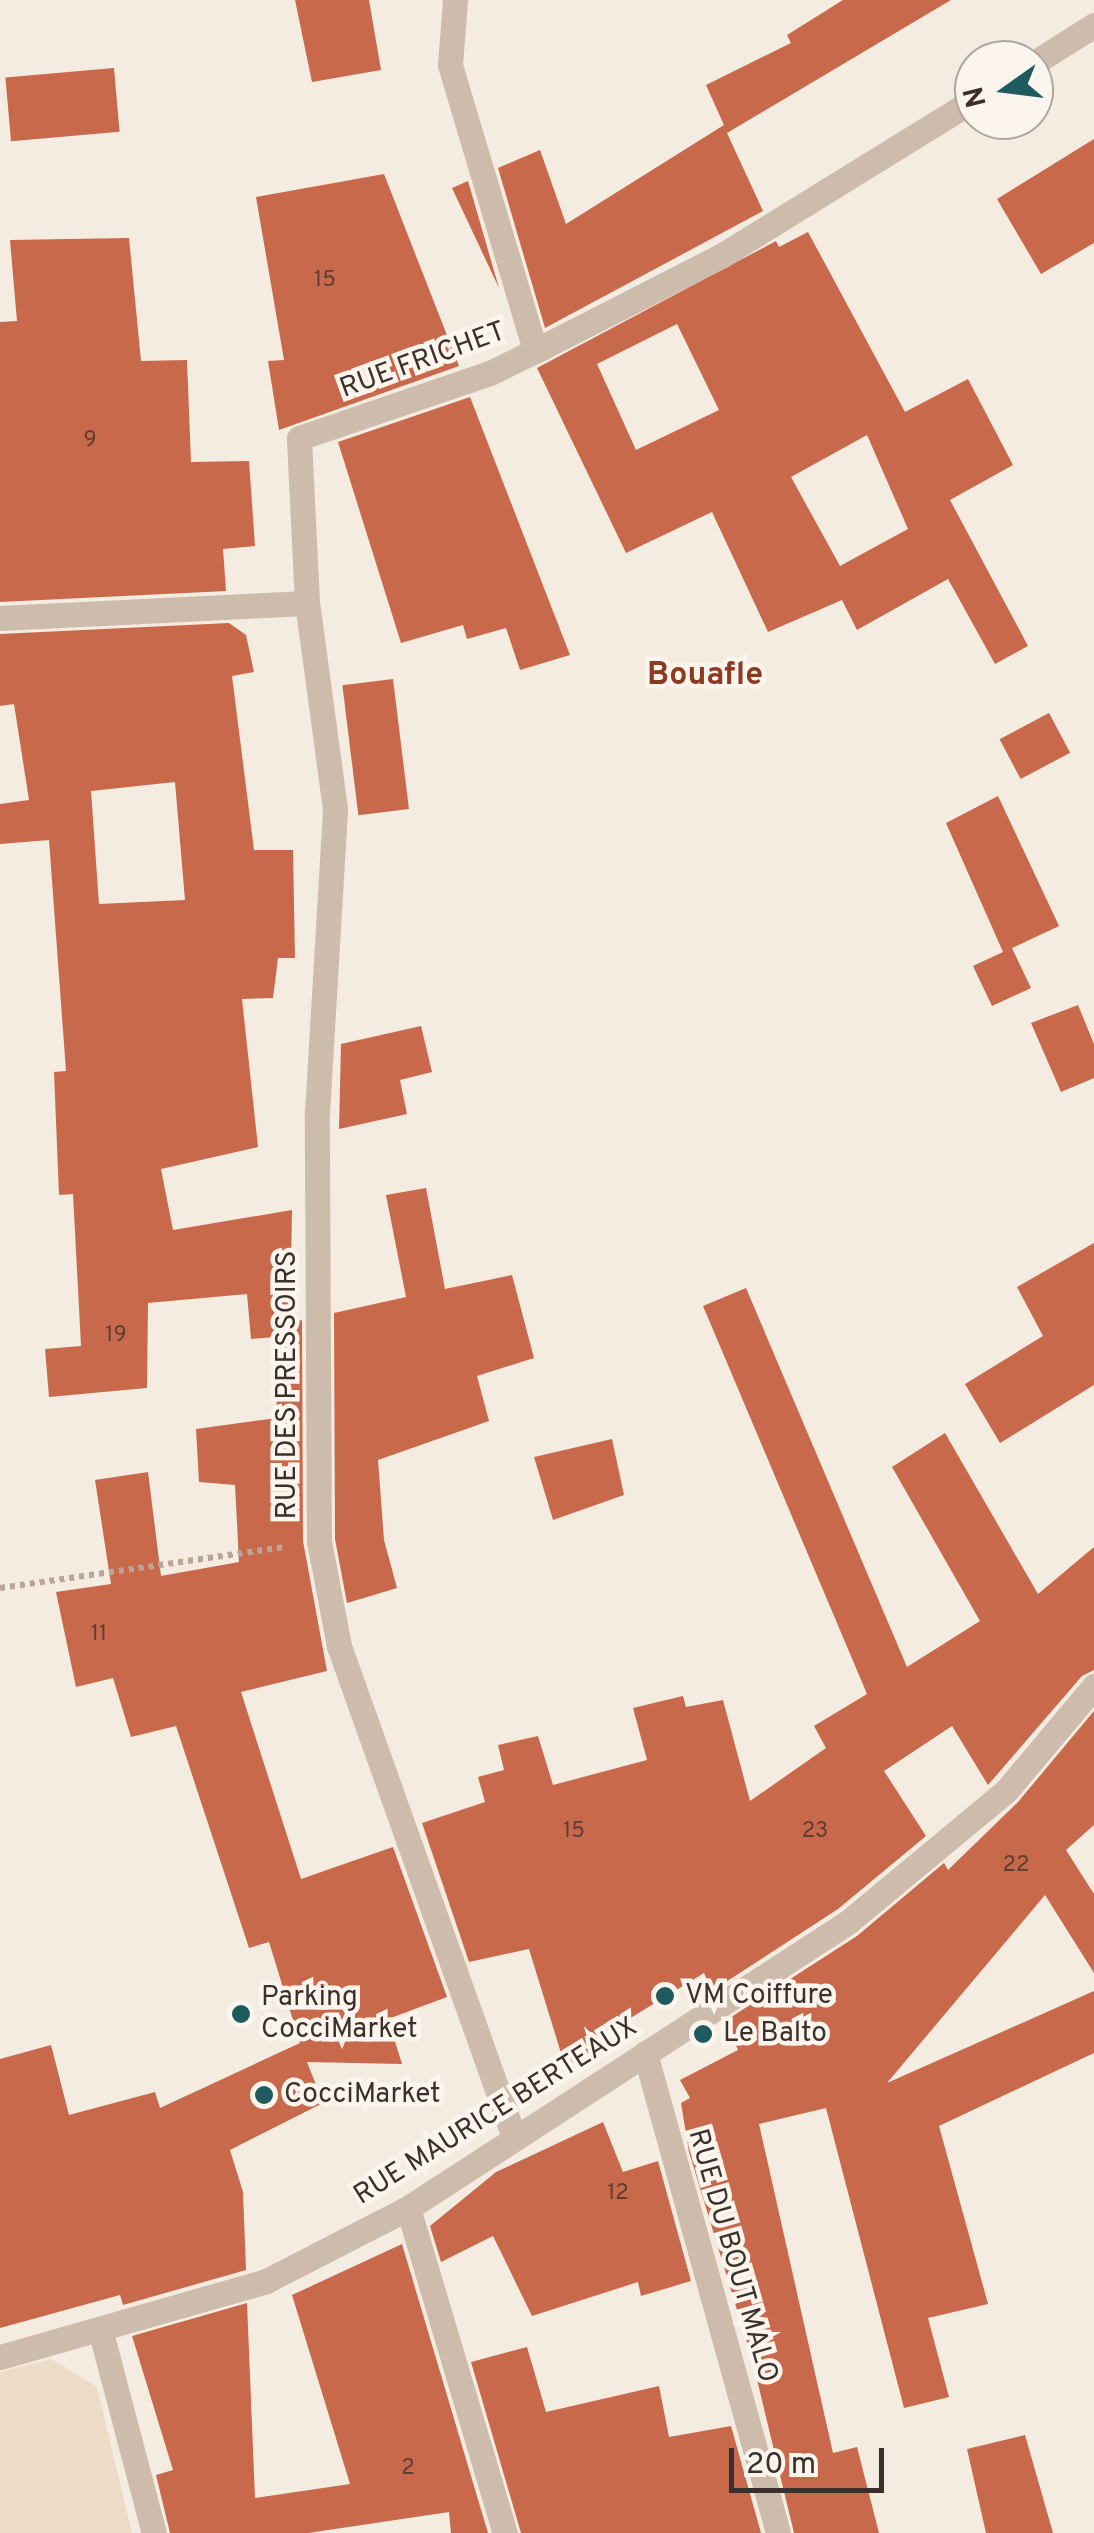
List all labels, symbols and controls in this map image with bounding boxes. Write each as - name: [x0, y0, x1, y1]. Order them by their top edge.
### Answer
- north arrow: [954, 40, 1054, 140]
- text: N: [957, 83, 997, 111]
- house number: 15: [314, 268, 336, 294]
- street label: RUE FRICHET: [336, 316, 510, 406]
- house number: 9: [83, 428, 97, 454]
- district label: Bouafle: [647, 657, 763, 695]
- street label: RUE DES PRESSOIRS: [271, 1250, 305, 1520]
- house number: 19: [105, 1323, 127, 1349]
- house number: 11: [91, 1622, 107, 1648]
- house number: 15: [563, 1819, 585, 1845]
- house number: 23: [802, 1819, 828, 1845]
- house number: 22: [1003, 1853, 1029, 1879]
- place label: VM Coiffure: [685, 1979, 833, 2013]
- place label: Parking CocciMarket: [261, 1981, 418, 2047]
- marker: VM Coiffure: [654, 1985, 676, 2007]
- marker: Parking CocciMarket: [230, 2003, 252, 2025]
- street label: RUE MAURICE BERTEAUX: [348, 2011, 644, 2213]
- place label: Le Balto: [723, 2017, 827, 2051]
- marker: Le Balto: [692, 2023, 714, 2045]
- place label: CocciMarket: [284, 2078, 441, 2112]
- marker: CocciMarket: [253, 2084, 275, 2106]
- street label: RUE DU BOUT MALO: [680, 2125, 784, 2387]
- house number: 12: [607, 2181, 629, 2207]
- scale bar: [734, 2428, 889, 2490]
- text: 20 m: [746, 2447, 816, 2484]
- house number: 2: [401, 2456, 415, 2482]

